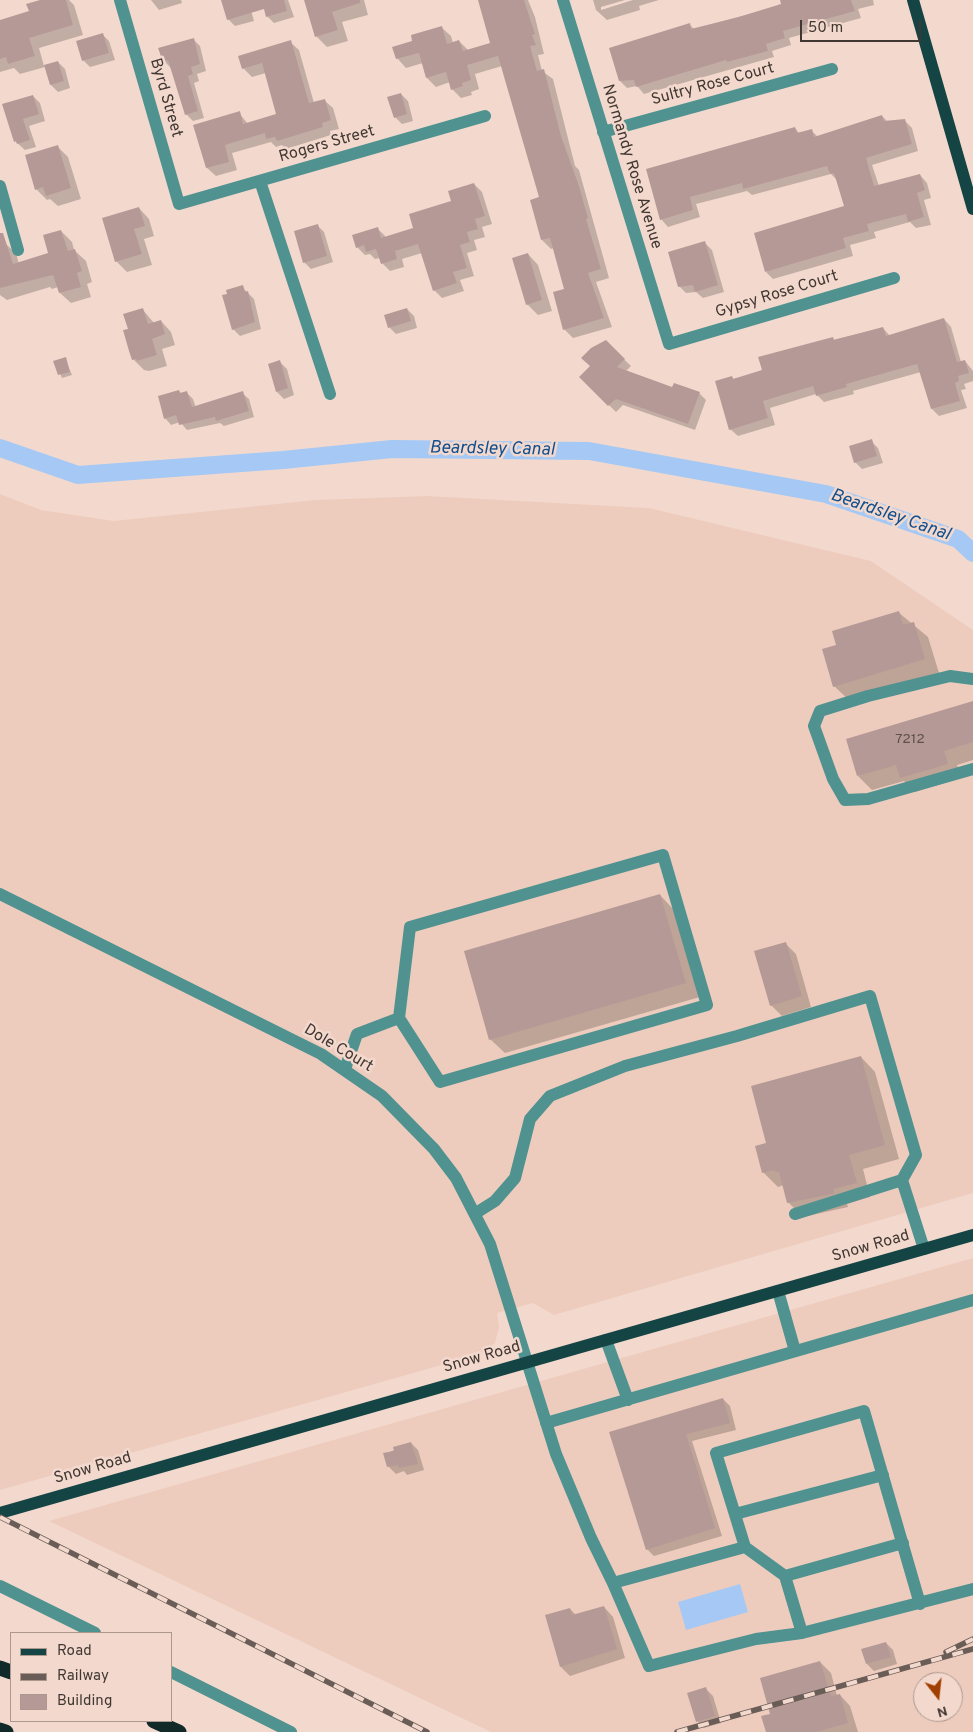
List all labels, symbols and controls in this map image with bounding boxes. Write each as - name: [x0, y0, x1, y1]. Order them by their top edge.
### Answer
- scale bar: [803, 10, 924, 42]
- text: 50 m: [808, 19, 843, 38]
- street label: Byrd Street: [145, 56, 185, 140]
- street label: Sultry Rose Court: [649, 59, 777, 111]
- street label: Normandy Rose Avenue: [597, 82, 665, 252]
- street label: Rogers Street: [277, 122, 377, 168]
- street label: Gypsy Rose Court: [713, 267, 841, 323]
- water label: Beardsley Canal: [429, 438, 555, 462]
- water label: Beardsley Canal: [827, 485, 953, 547]
- house number: 7212: [895, 732, 925, 748]
- street label: Dole Court: [300, 1021, 376, 1077]
- street label: Snow Road: [830, 1227, 912, 1267]
- street label: Snow Road: [441, 1338, 523, 1378]
- street label: Snow Road: [52, 1449, 134, 1489]
- legend: [10, 1632, 172, 1722]
- text: Road: [57, 1642, 92, 1661]
- text: Railway: [57, 1667, 109, 1686]
- north arrow: [913, 1672, 963, 1722]
- text: Building: [57, 1692, 112, 1711]
- text: N: [935, 1701, 949, 1720]

